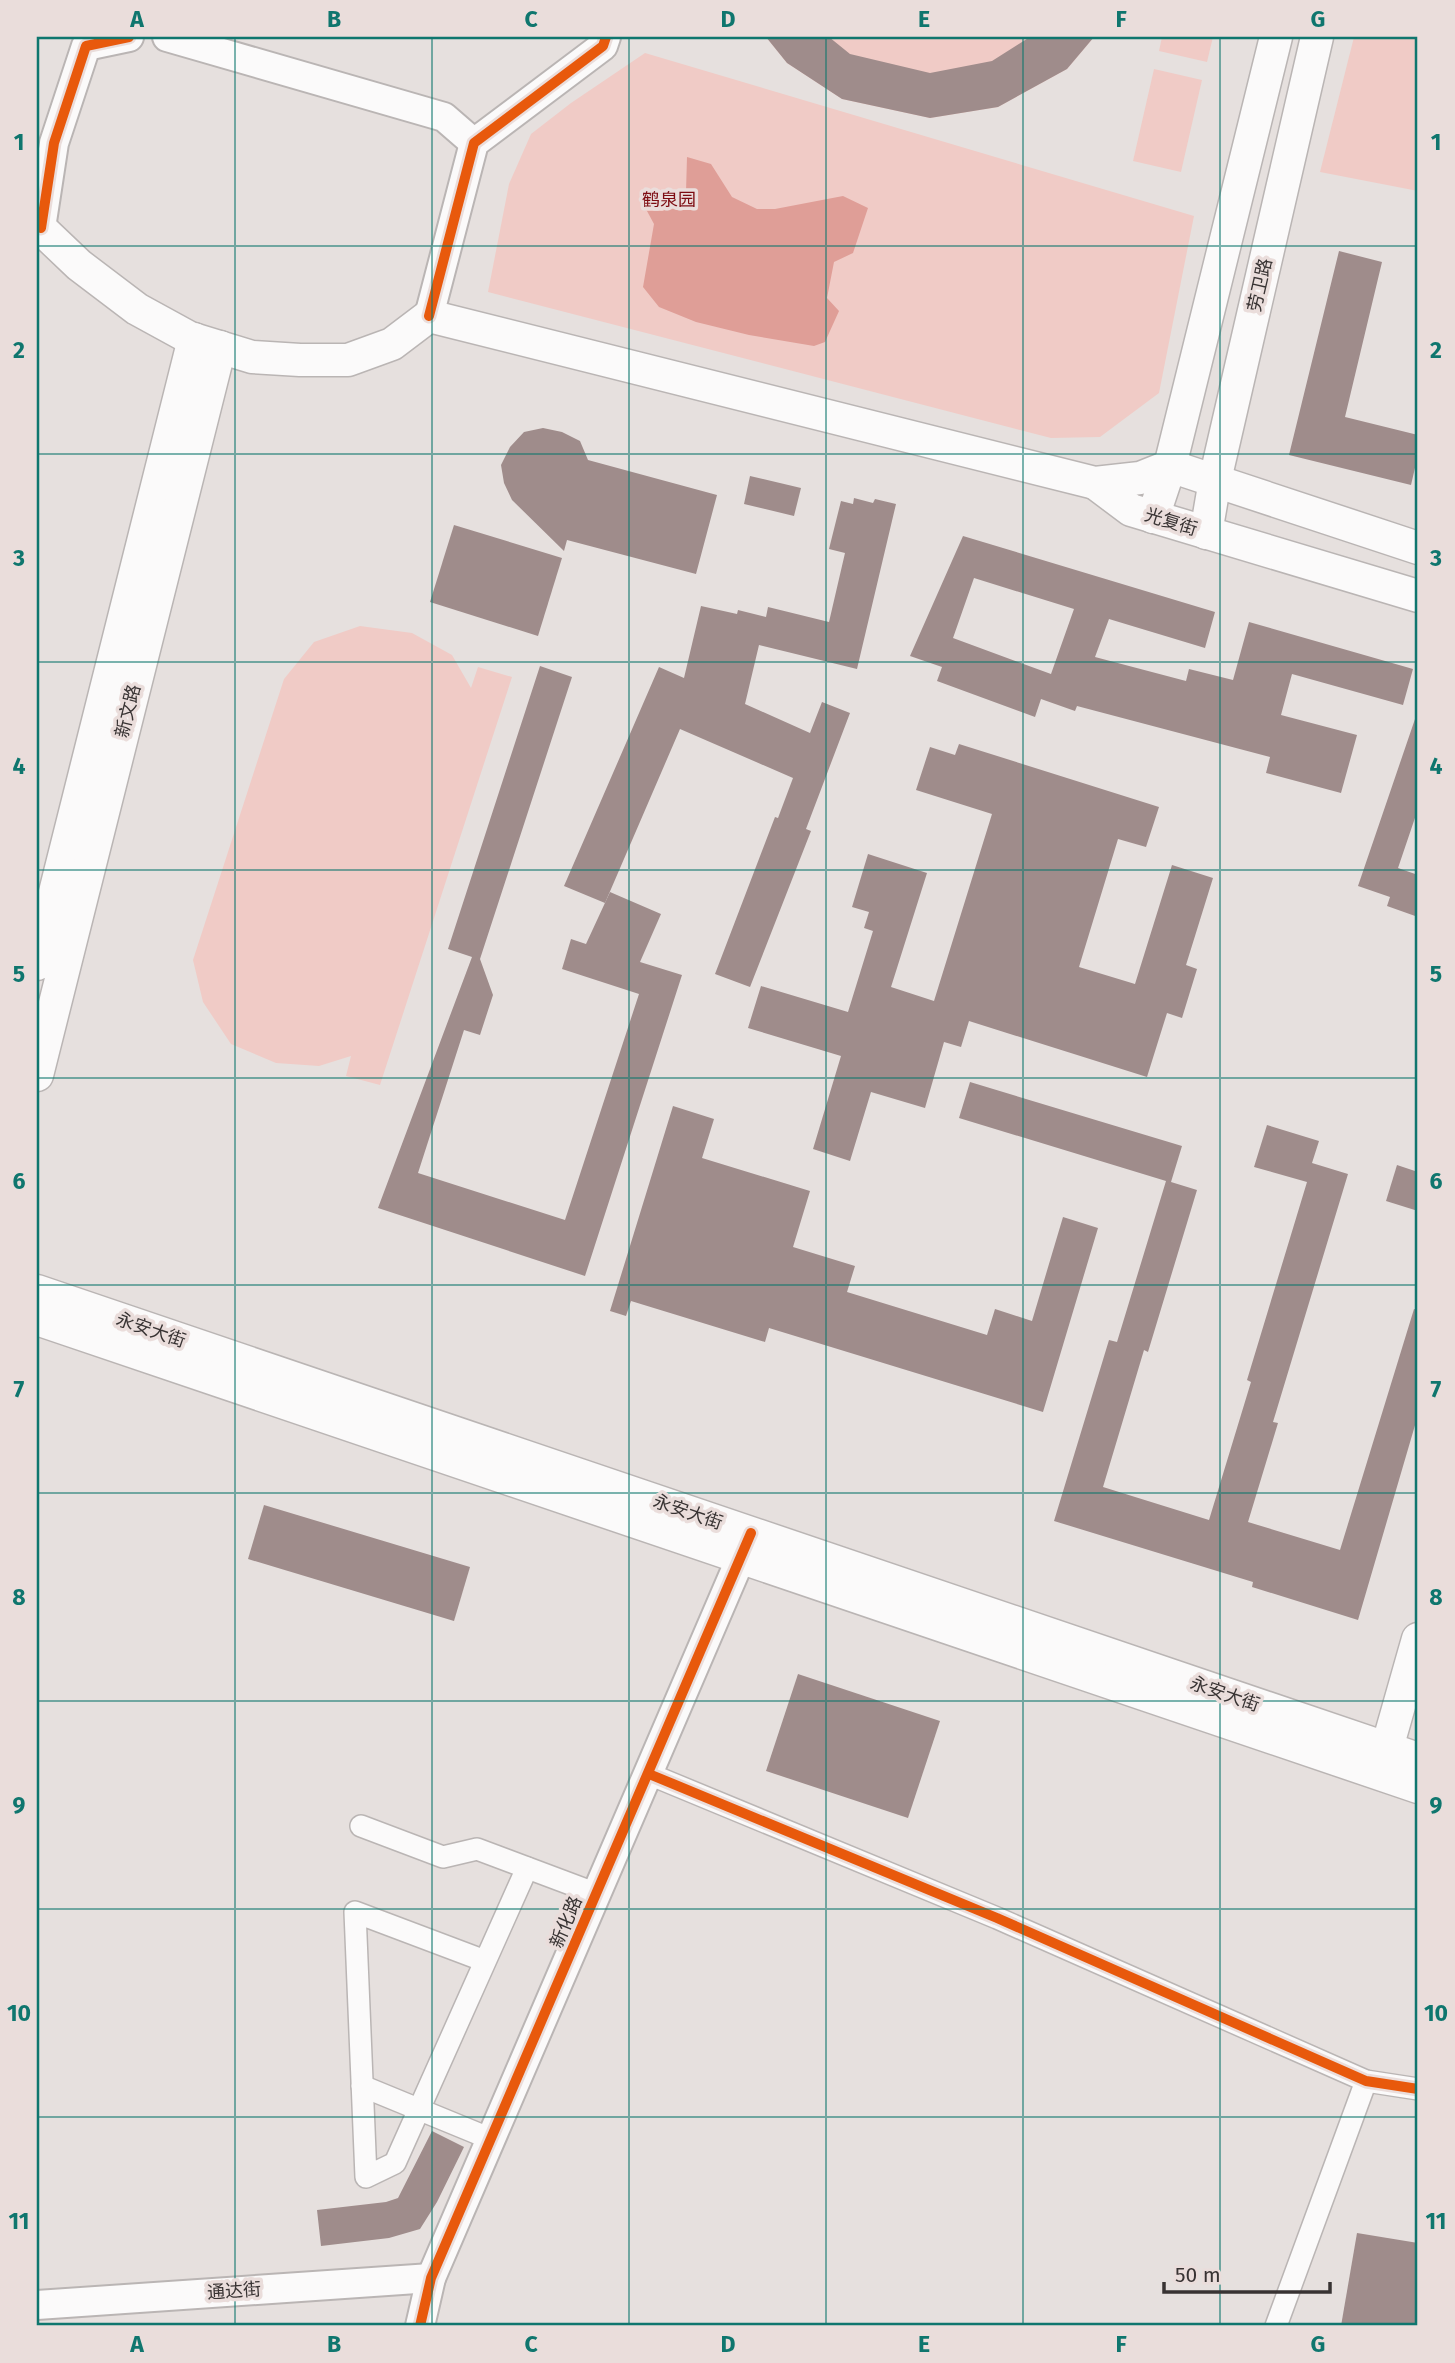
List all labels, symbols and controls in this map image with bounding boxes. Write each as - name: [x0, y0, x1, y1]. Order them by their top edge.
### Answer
- text: A: [129, 5, 144, 33]
- text: B: [327, 5, 341, 33]
- text: C: [524, 5, 538, 33]
- text: D: [721, 5, 736, 33]
- text: E: [918, 5, 930, 33]
- text: F: [1115, 5, 1127, 33]
- text: G: [1311, 5, 1325, 33]
- text: 1: [14, 128, 24, 156]
- text: 1: [1431, 128, 1441, 156]
- park label: 鹤泉园: [642, 189, 696, 211]
- street label: 劳卫路: [1243, 256, 1277, 314]
- text: 2: [13, 336, 25, 364]
- text: 2: [1430, 336, 1442, 364]
- street label: 光复街: [1142, 504, 1200, 540]
- text: 3: [12, 544, 25, 572]
- text: 3: [1429, 544, 1442, 572]
- street label: 新文路: [111, 682, 145, 740]
- text: 4: [13, 752, 26, 780]
- text: 4: [1430, 752, 1443, 780]
- text: 5: [13, 960, 25, 988]
- text: 5: [1430, 960, 1442, 988]
- text: 6: [13, 1167, 26, 1195]
- text: 6: [1430, 1167, 1443, 1195]
- street label: 永安大街: [113, 1308, 189, 1352]
- text: 7: [14, 1375, 25, 1403]
- text: 7: [1431, 1375, 1442, 1403]
- street label: 永安大街: [650, 1490, 726, 1534]
- text: 8: [12, 1583, 26, 1611]
- text: 8: [1429, 1583, 1443, 1611]
- street label: 永安大街: [1187, 1672, 1263, 1716]
- text: 9: [13, 1791, 26, 1819]
- text: 9: [1430, 1791, 1443, 1819]
- street label: 新化路: [545, 1893, 587, 1951]
- text: 10: [7, 1999, 31, 2027]
- text: 10: [1424, 1999, 1448, 2027]
- text: 11: [9, 2207, 29, 2235]
- text: 11: [1426, 2207, 1446, 2235]
- scale bar: [1164, 2251, 1331, 2295]
- text: 50 m: [1175, 2262, 1221, 2288]
- street label: 通达街: [206, 2278, 262, 2304]
- text: A: [129, 2330, 144, 2358]
- text: B: [327, 2330, 341, 2358]
- text: C: [524, 2330, 538, 2358]
- text: D: [721, 2330, 736, 2358]
- text: E: [918, 2330, 930, 2358]
- text: F: [1115, 2330, 1127, 2358]
- text: G: [1311, 2330, 1325, 2358]

